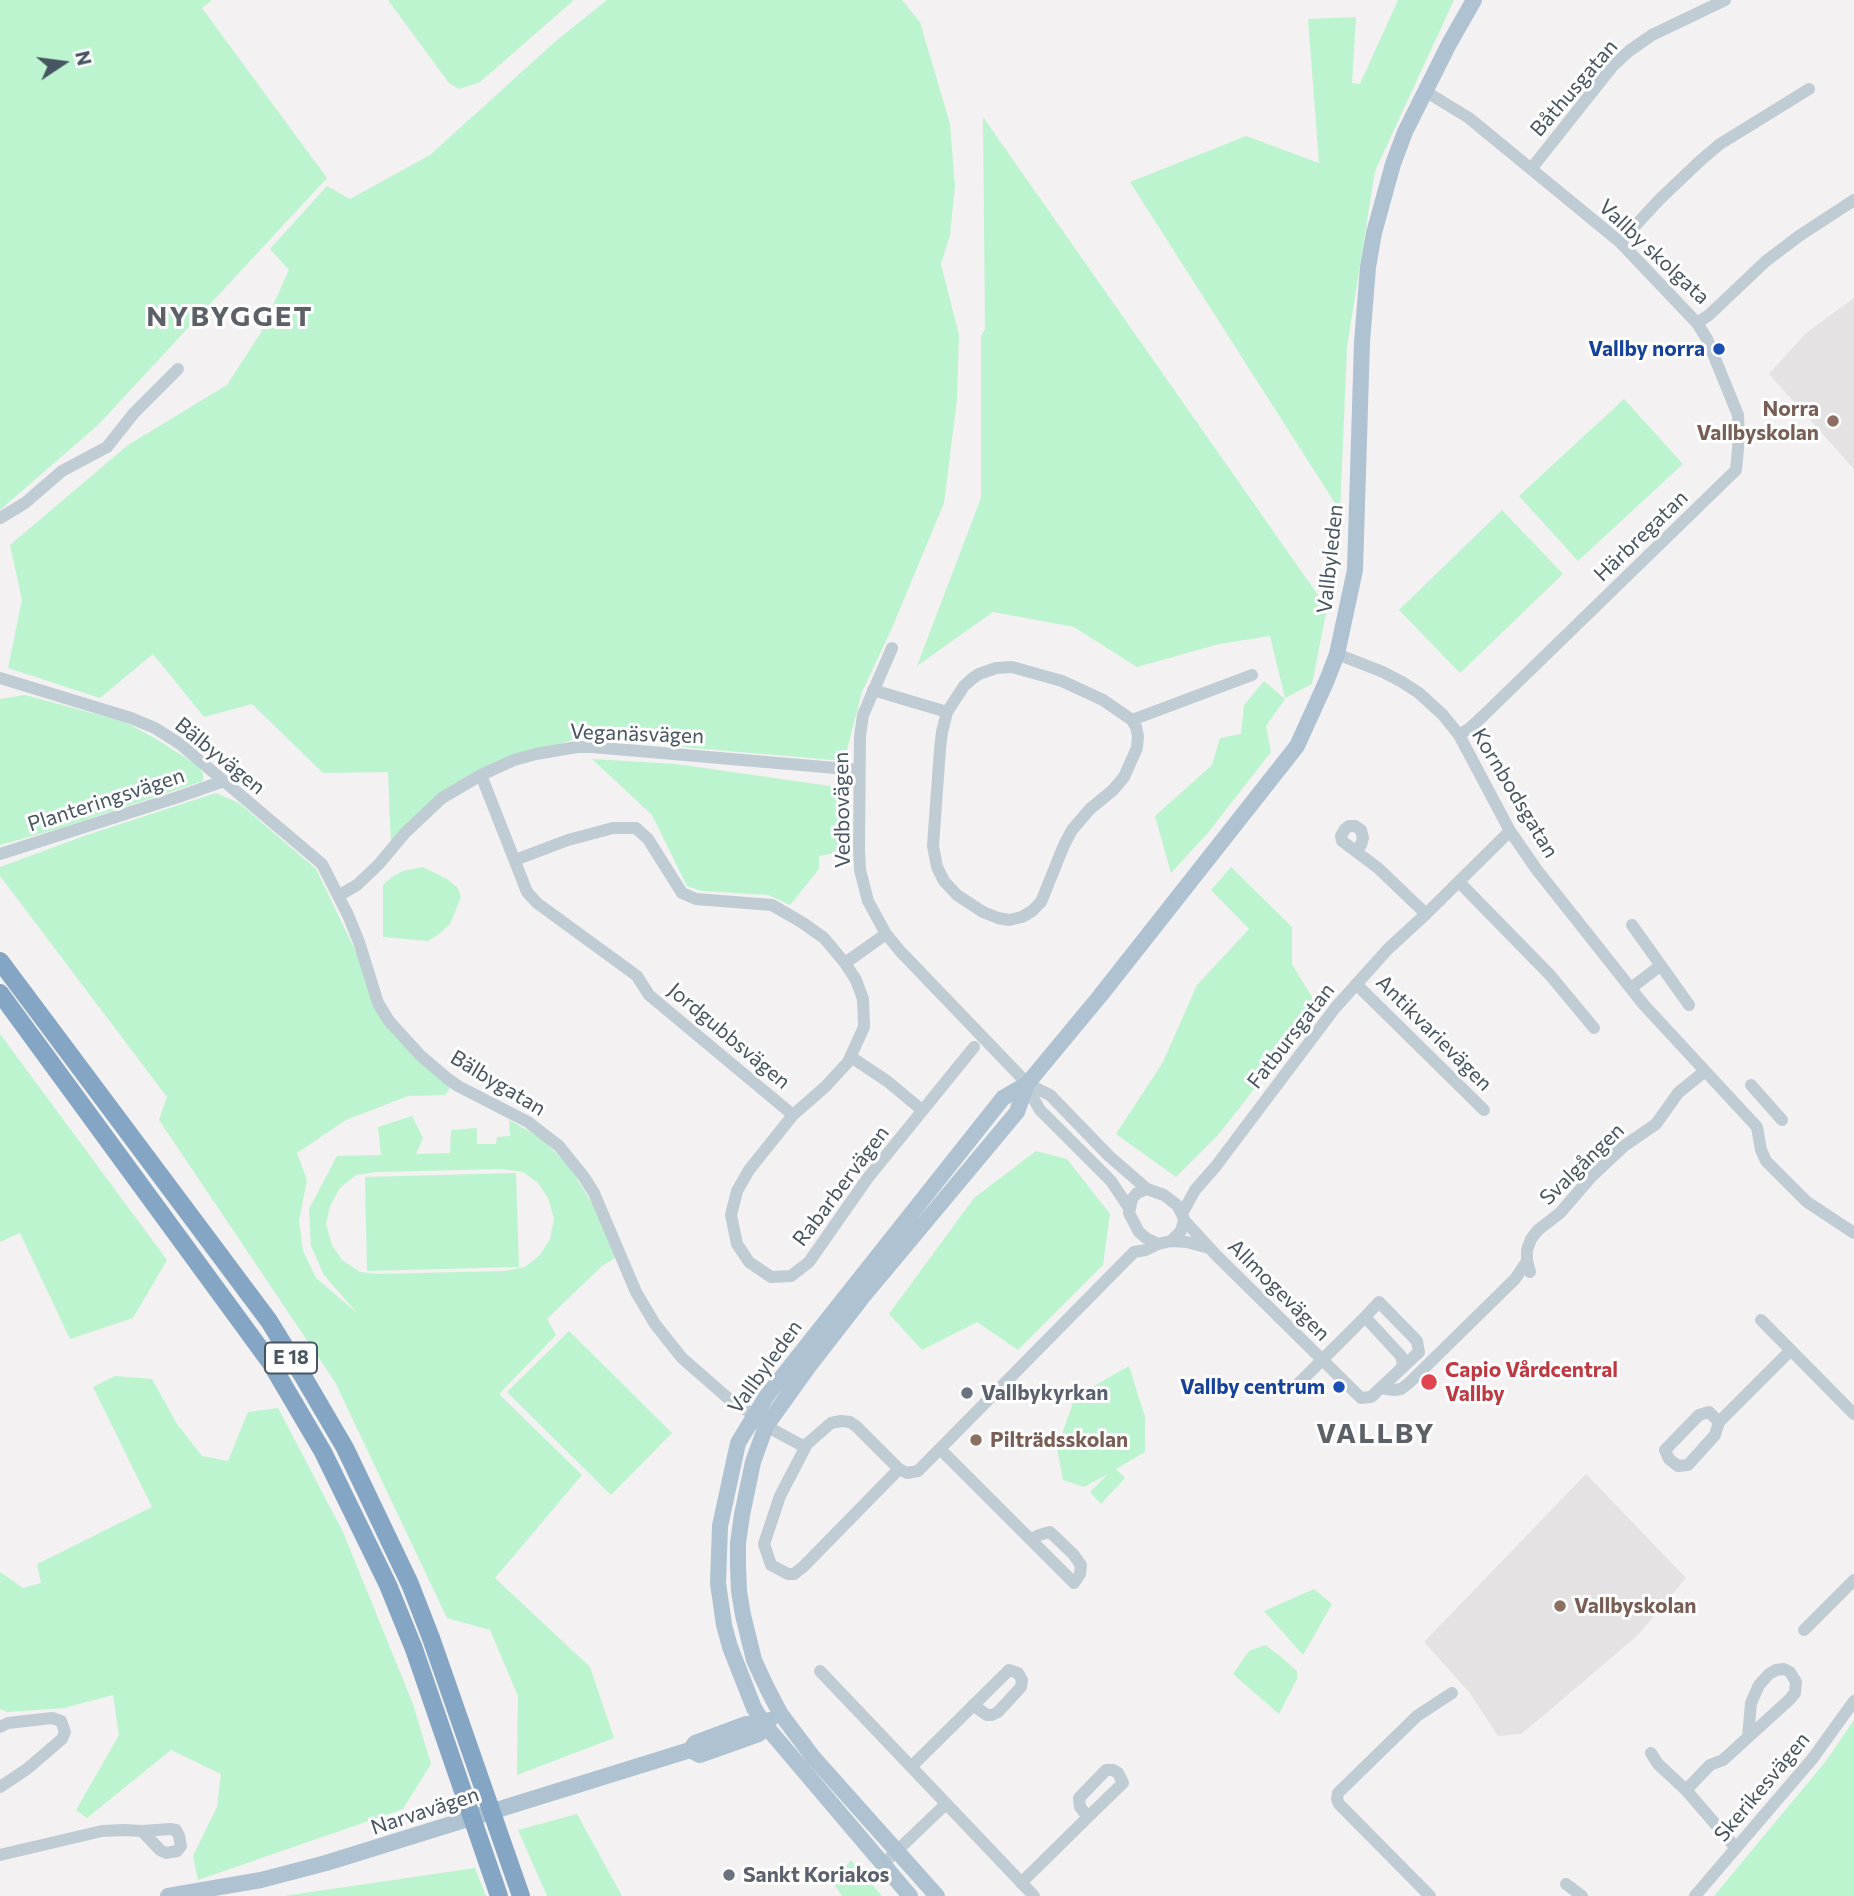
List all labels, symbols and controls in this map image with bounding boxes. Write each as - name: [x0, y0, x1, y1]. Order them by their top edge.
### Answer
- north arrow: [28, 28, 98, 98]
- street label: Båthusgatan: [1525, 34, 1623, 142]
- text: N: [71, 49, 97, 68]
- street label: Vallby skolgata: [1593, 194, 1715, 310]
- district label: NYBYGGET: [147, 300, 313, 334]
- place label: Vallby norra: [1588, 336, 1705, 362]
- marker: Vallby norra: [1711, 341, 1727, 357]
- place label: Norra Vallbyskolan: [1697, 396, 1819, 446]
- marker: Norra Vallbyskolan: [1825, 413, 1841, 429]
- street label: Härbregatan: [1589, 485, 1693, 587]
- street label: Vallbyleden: [1312, 503, 1348, 615]
- street label: Bälbyvägen: [170, 712, 270, 800]
- street label: Veganäsvägen: [569, 719, 705, 749]
- street label: Kornbodsgatan: [1466, 724, 1564, 862]
- street label: Vedbovägen: [828, 752, 856, 868]
- street label: Planteringsvägen: [24, 763, 188, 837]
- street label: Antikvarievägen: [1371, 970, 1497, 1096]
- street label: Jordgubbsvägen: [663, 978, 795, 1094]
- street label: Fatbursgatan: [1242, 978, 1340, 1094]
- street label: Bälbygatan: [446, 1045, 550, 1121]
- street label: Svalgången: [1535, 1118, 1629, 1210]
- street label: Rabarbervägen: [787, 1121, 895, 1251]
- street label: Allmogevägen: [1223, 1234, 1335, 1346]
- street label: Vallbyleden: [723, 1315, 807, 1419]
- road number: E 18: [265, 1342, 317, 1374]
- place label: Capio Vårdcentral Vallby: [1445, 1357, 1618, 1407]
- marker: Capio Vårdcentral Vallby: [1419, 1372, 1439, 1392]
- place label: Vallby centrum: [1180, 1374, 1325, 1400]
- marker: Vallby centrum: [1331, 1379, 1347, 1395]
- place label: Vallbykyrkan: [981, 1380, 1108, 1406]
- marker: Vallbykyrkan: [959, 1385, 975, 1401]
- district label: VALLBY: [1317, 1417, 1435, 1451]
- place label: Pilträdsskolan: [990, 1427, 1128, 1453]
- marker: Pilträdsskolan: [968, 1432, 984, 1448]
- place label: Vallbyskolan: [1574, 1593, 1696, 1619]
- marker: Vallbyskolan: [1552, 1598, 1568, 1614]
- street label: Skerikesvägen: [1709, 1727, 1815, 1847]
- street label: Narvavägen: [368, 1782, 482, 1840]
- place label: Sankt Koriakos: [743, 1862, 889, 1888]
- marker: Sankt Koriakos: [721, 1867, 737, 1883]

